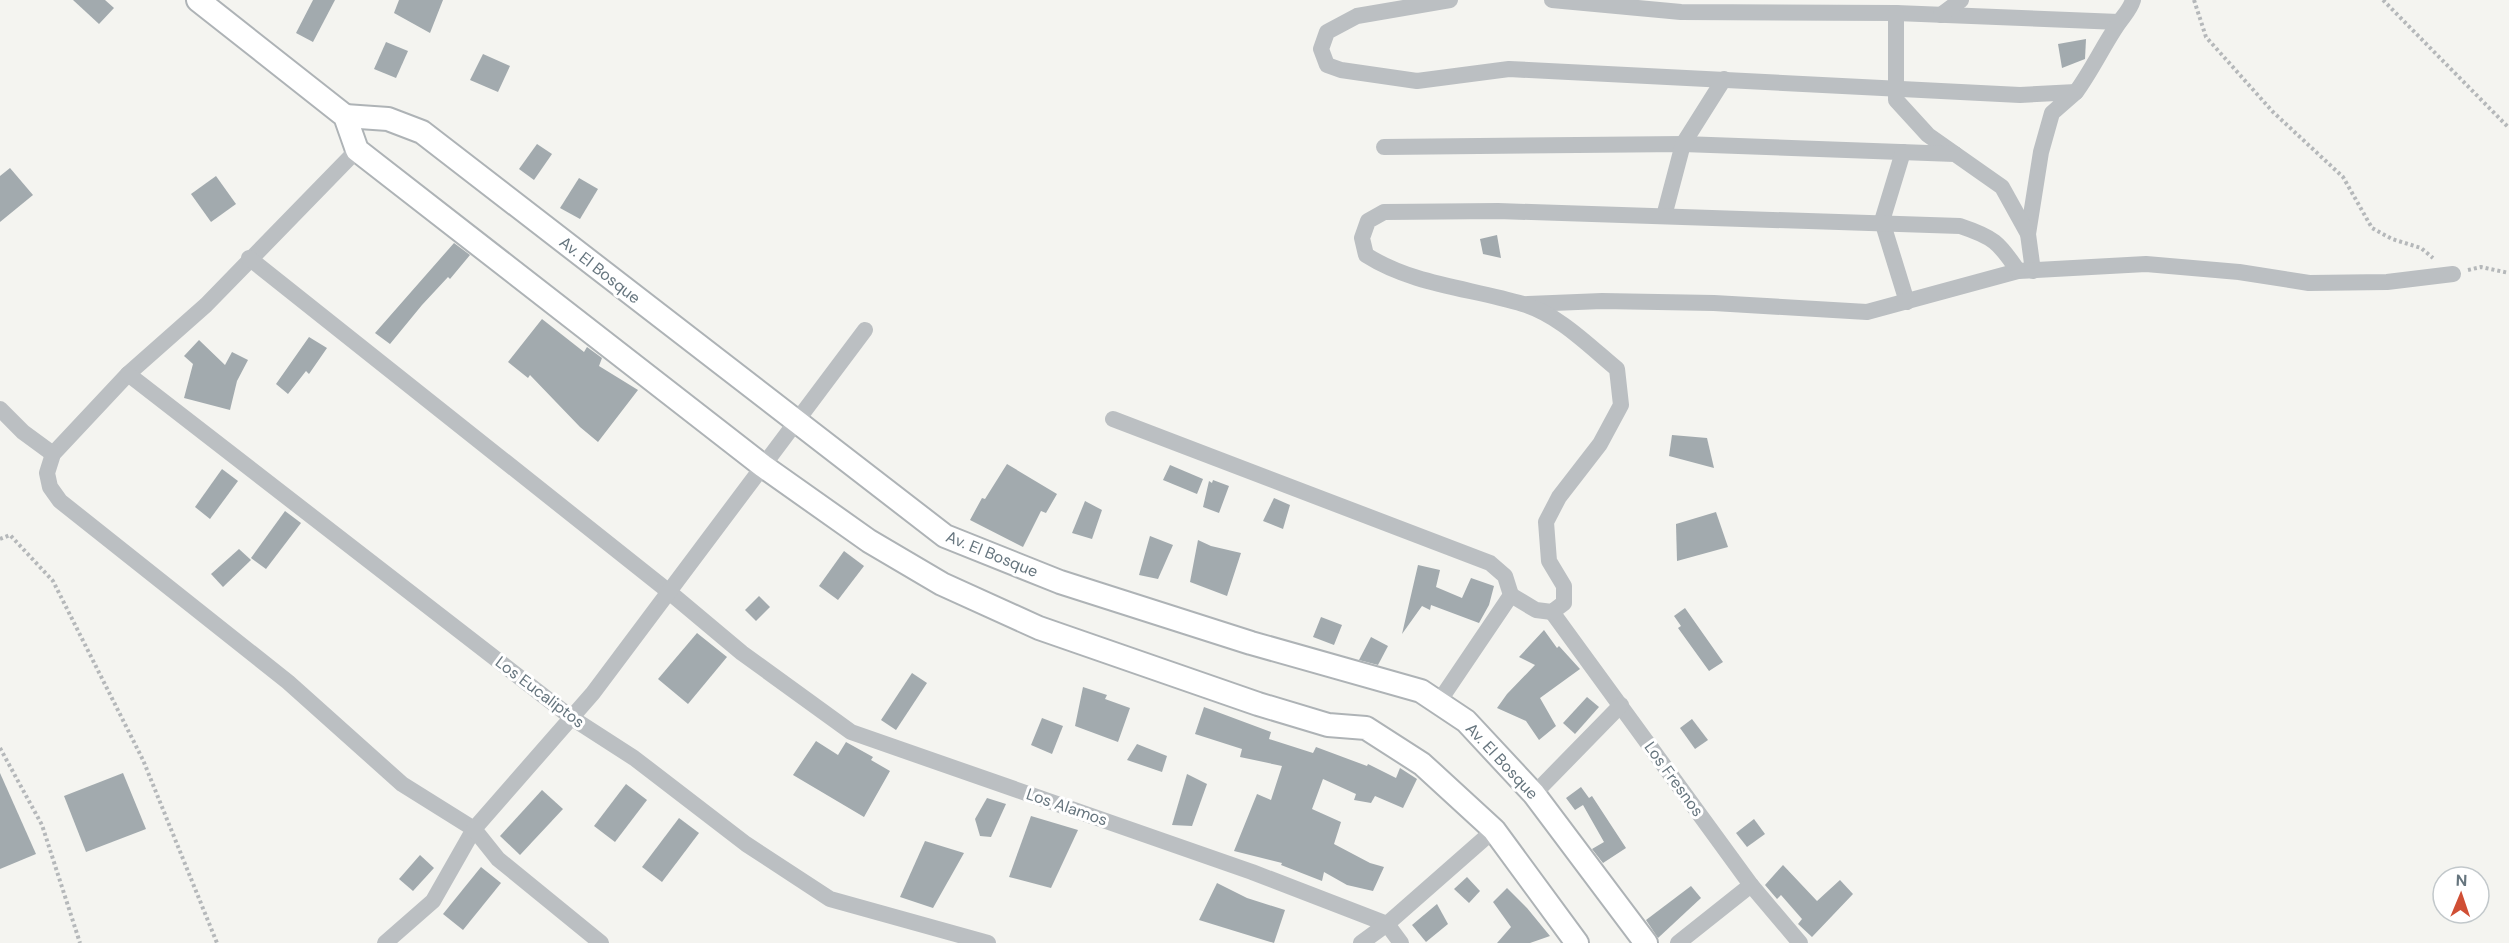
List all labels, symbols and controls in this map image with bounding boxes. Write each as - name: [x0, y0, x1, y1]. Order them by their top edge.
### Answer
- street label: Av. El Bosque: [555, 232, 645, 308]
- street label: Av. El Bosque: [943, 526, 1041, 582]
- street label: Los Eucaliptos: [491, 652, 589, 732]
- street label: Av. El Bosque: [1461, 718, 1543, 804]
- street label: Los Fresnos: [1640, 737, 1708, 821]
- street label: Los Alamos: [1024, 783, 1110, 831]
- north arrow: [2431, 865, 2491, 925]
- text: N: [2455, 870, 2468, 891]

